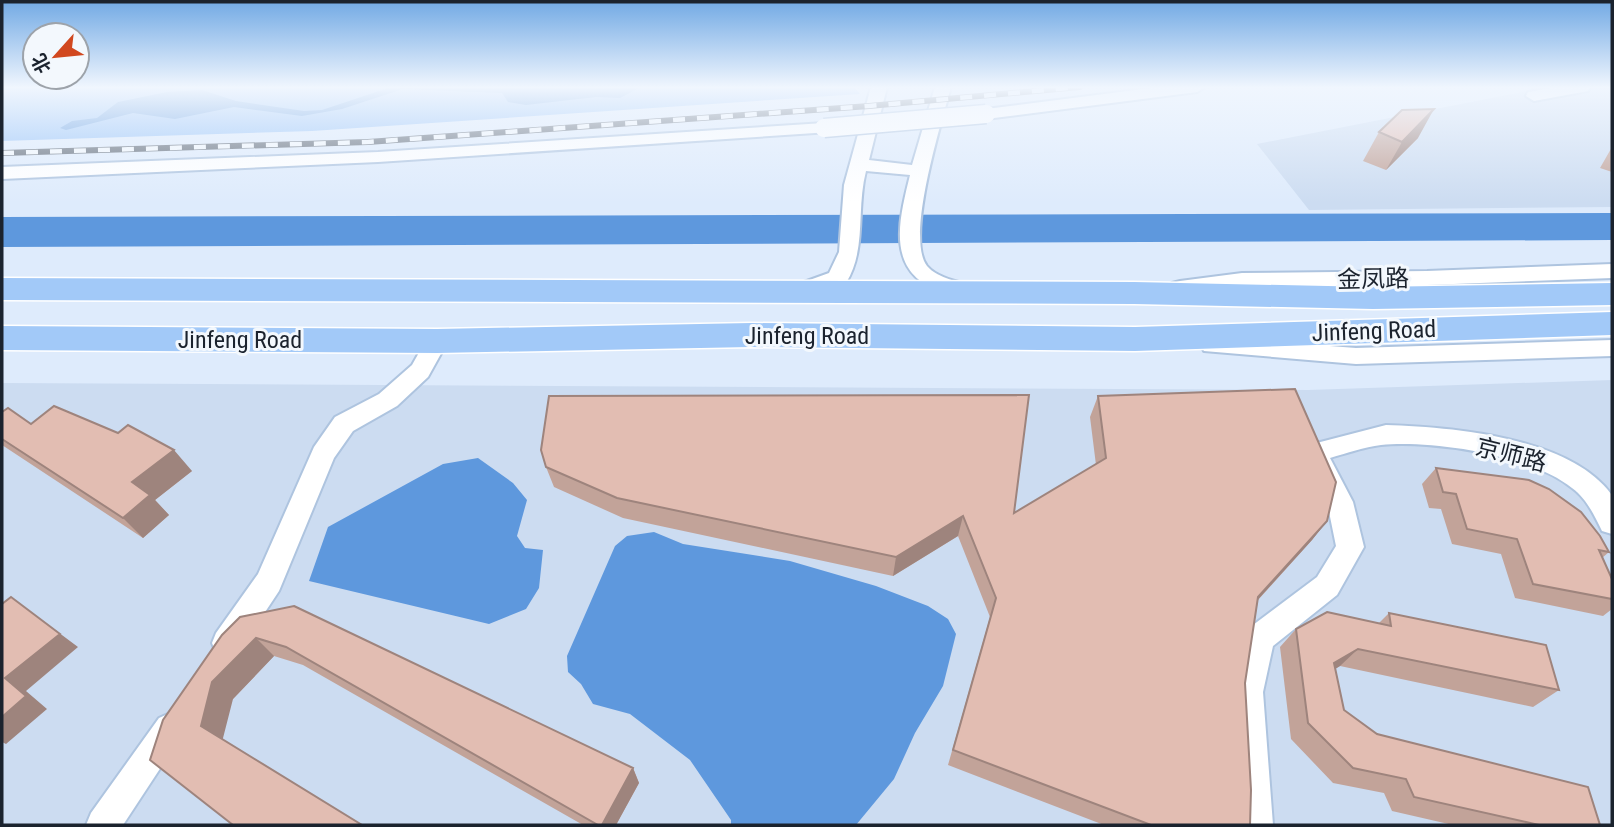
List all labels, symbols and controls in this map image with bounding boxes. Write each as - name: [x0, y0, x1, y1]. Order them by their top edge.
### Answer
- north arrow: [21, 21, 91, 91]
- text: 北: [27, 50, 56, 77]
- street label: 金凤路: [1337, 264, 1409, 294]
- street label: Jinfeng Road: [1311, 315, 1437, 347]
- street label: Jinfeng Road: [745, 322, 869, 350]
- street label: Jinfeng Road: [178, 326, 302, 354]
- street label: 京师路: [1473, 433, 1549, 477]

